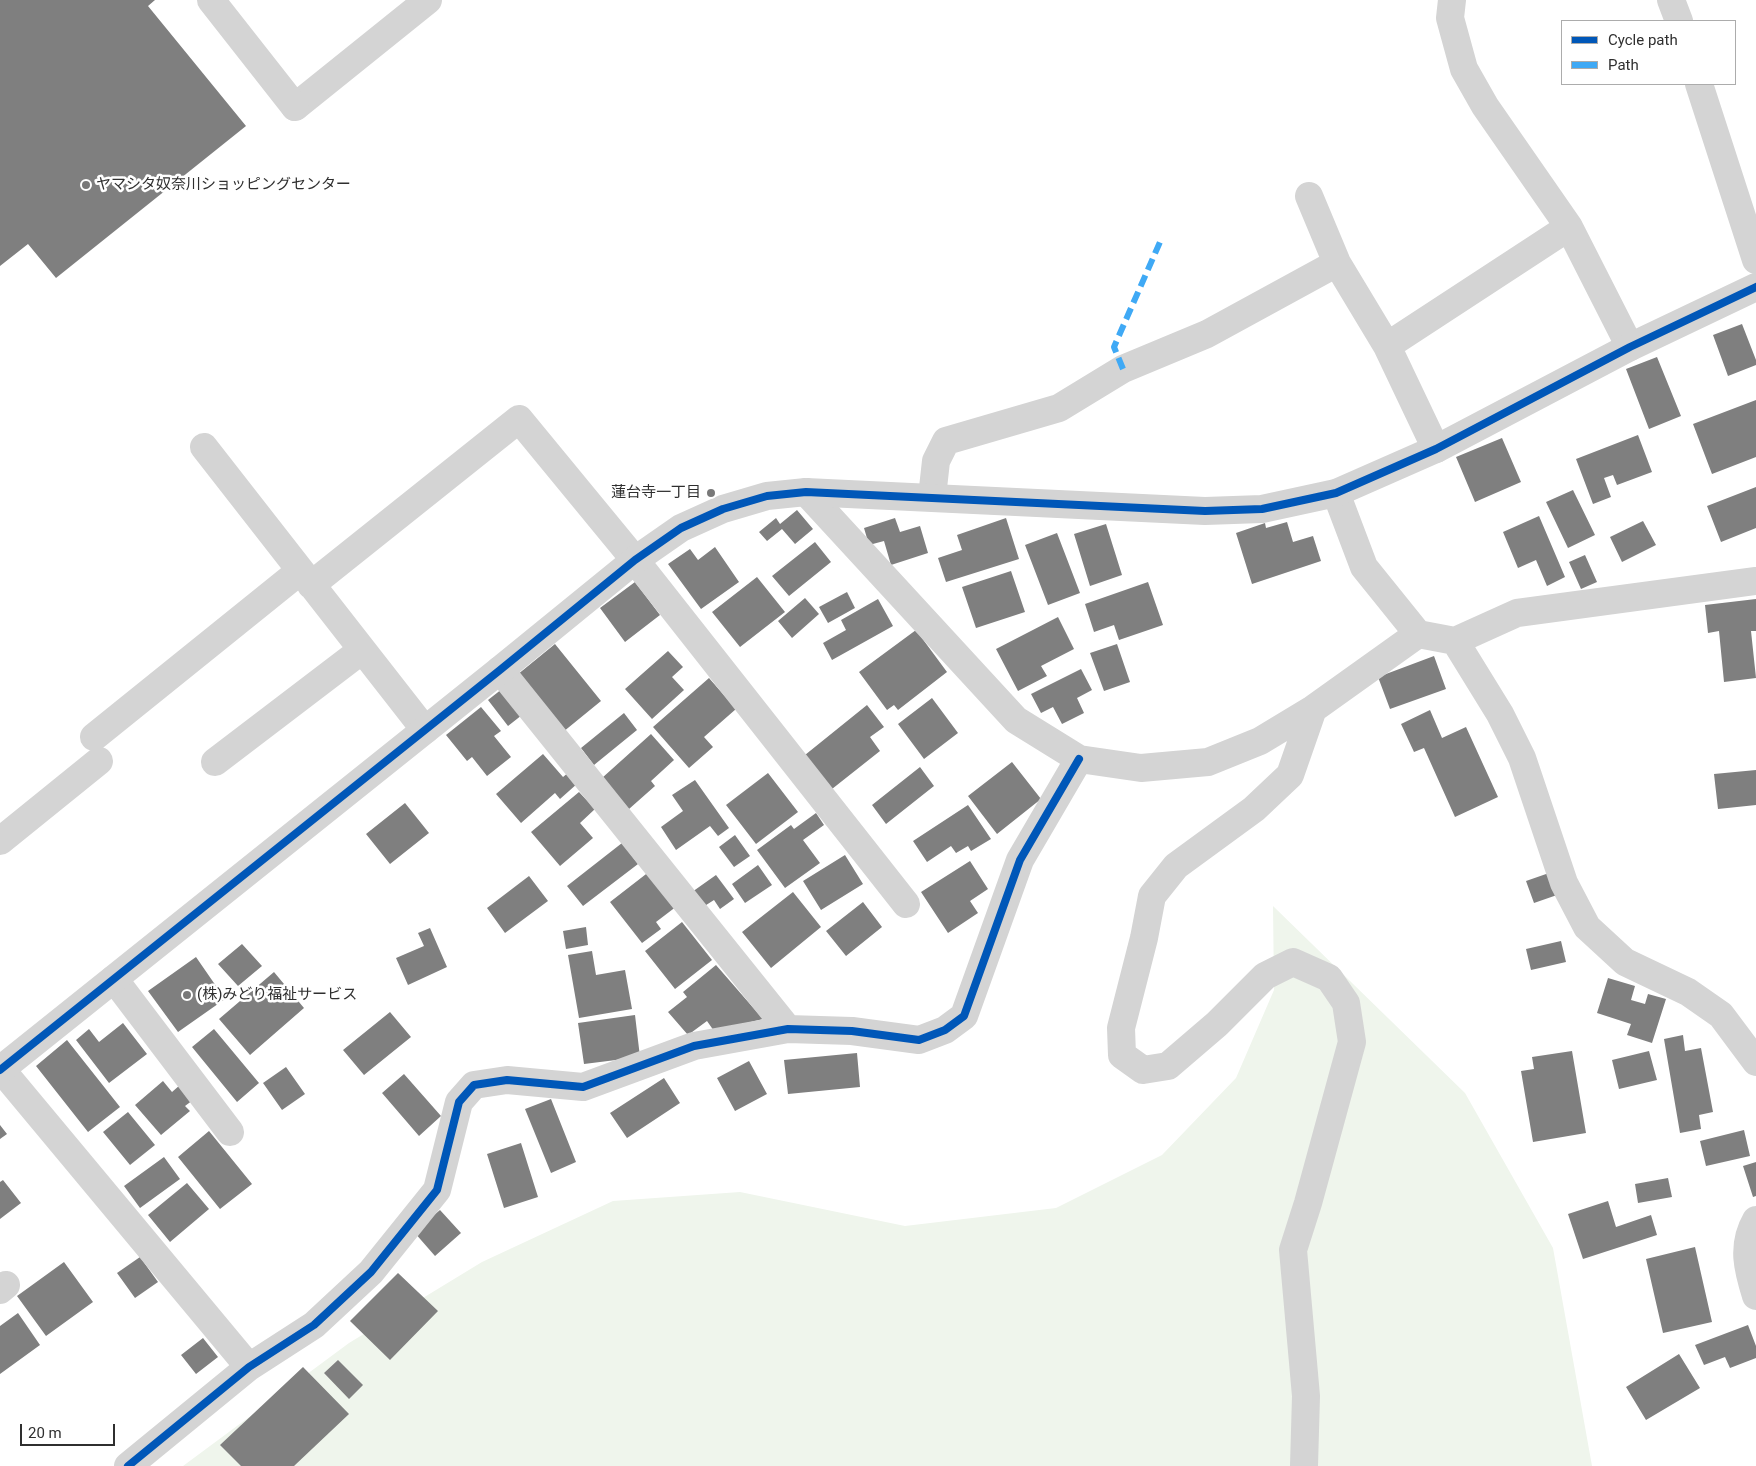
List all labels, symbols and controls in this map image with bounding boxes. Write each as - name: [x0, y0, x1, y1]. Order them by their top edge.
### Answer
- legend: [1561, 20, 1736, 85]
- text: Cycle path: [1608, 31, 1678, 49]
- text: Path: [1608, 56, 1639, 74]
- place label: ヤマシタ奴奈川ショッピングセンター: [96, 176, 351, 194]
- marker: ヤマシタ奴奈川ショッピングセンター: [80, 179, 92, 191]
- place label: 蓮台寺一丁目: [611, 484, 701, 502]
- marker: 蓮台寺一丁目: [705, 487, 717, 499]
- place label: (株)みどり福祉サービス: [197, 986, 357, 1004]
- marker: (株)みどり福祉サービス: [181, 989, 193, 1001]
- scale bar: [22, 1414, 118, 1446]
- text: 20 m: [28, 1424, 62, 1442]

